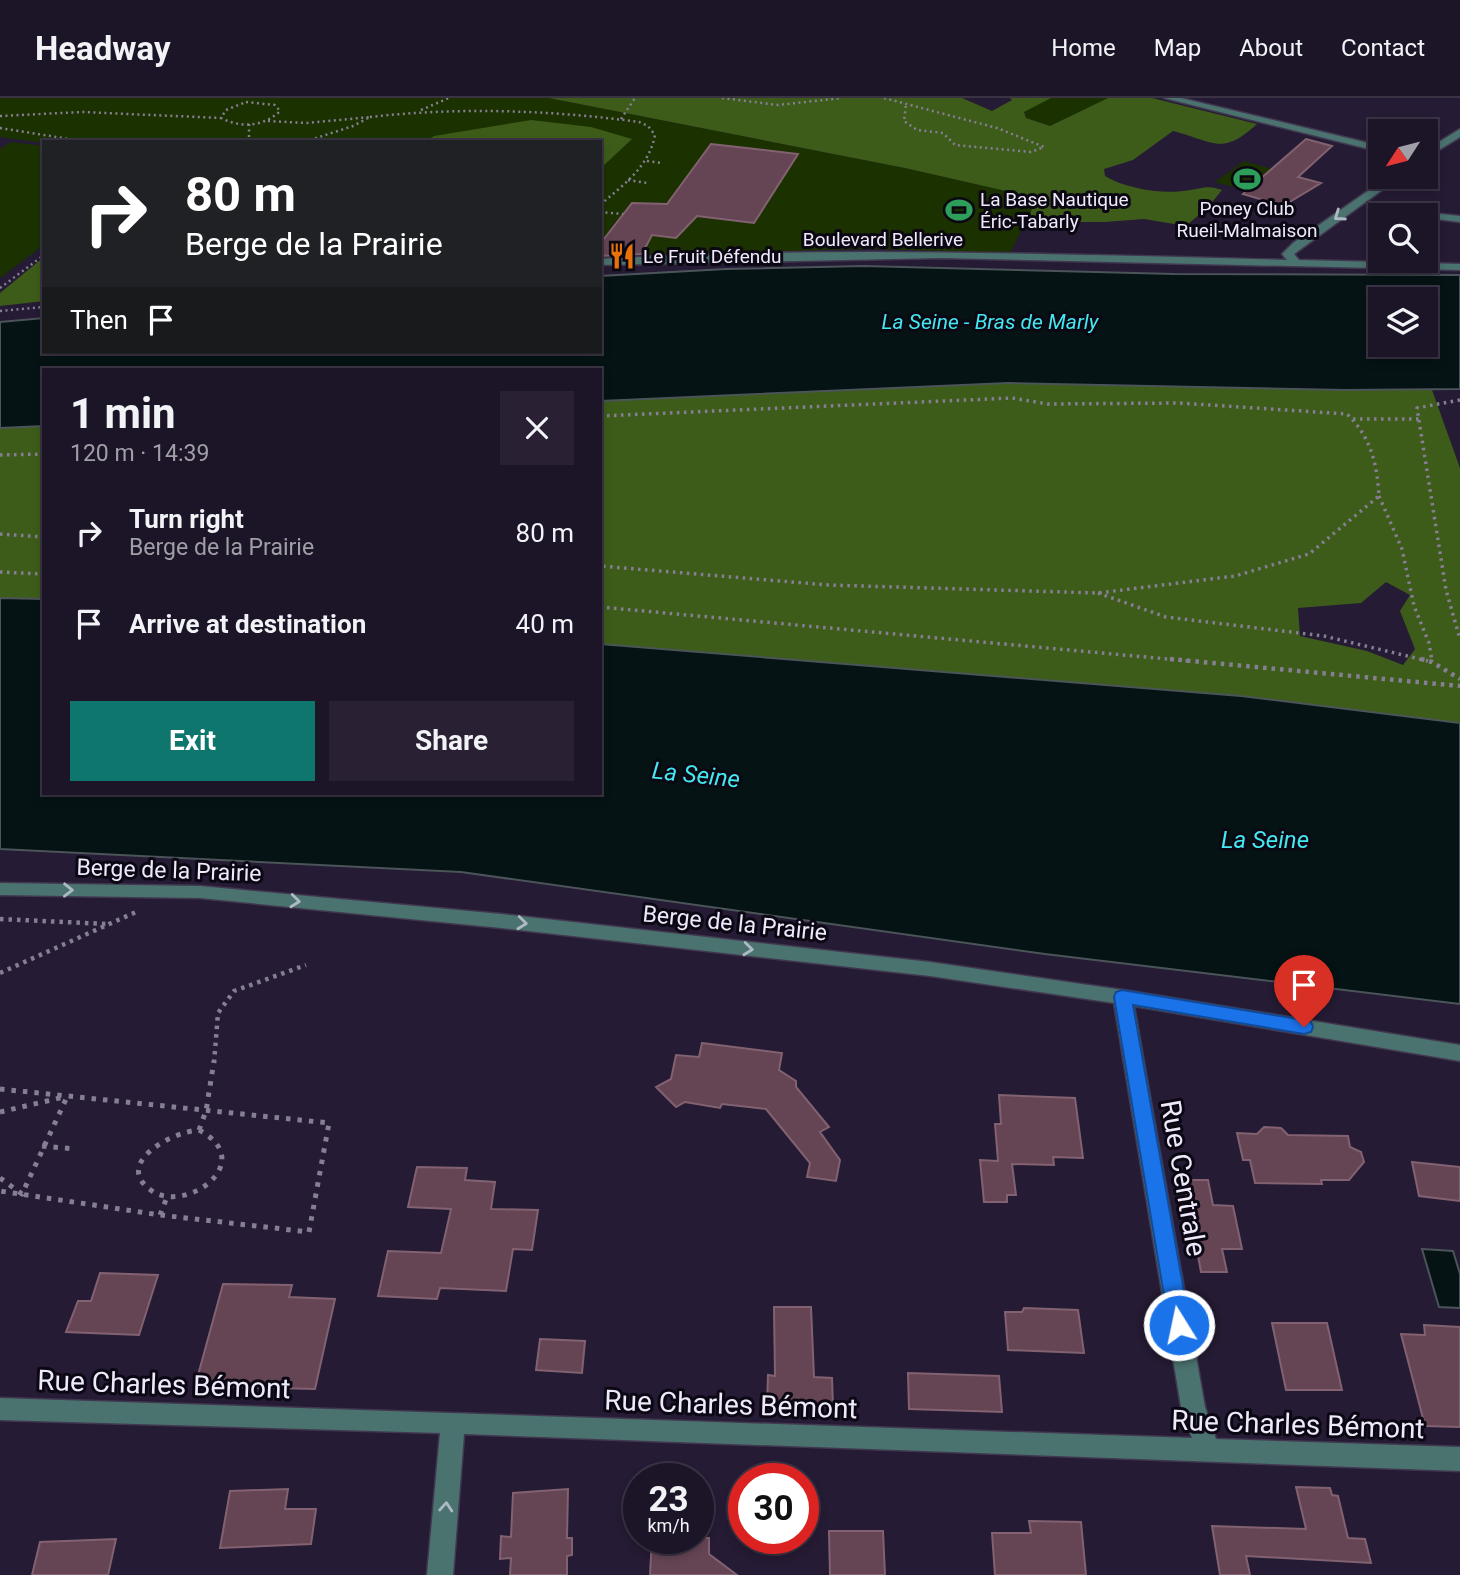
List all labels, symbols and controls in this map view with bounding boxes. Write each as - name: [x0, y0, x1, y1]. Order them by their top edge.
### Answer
- text: Headway: [35, 29, 171, 68]
- text: Home: [1051, 34, 1116, 62]
- text: Map: [1154, 34, 1201, 62]
- text: About: [1239, 34, 1303, 62]
- text: Contact: [1341, 34, 1425, 62]
- north arrow: [1368, 119, 1438, 189]
- map controls: [1368, 119, 1438, 357]
- sports icon: Poney Club Rueil-Malmaison: [1232, 164, 1262, 194]
- text: 80 m: [185, 166, 296, 223]
- icon: right: [70, 168, 161, 259]
- place label: La Base Nautique Éric-Tabarly: [980, 188, 1129, 233]
- sports icon: La Base Nautique Éric-Tabarly: [944, 195, 974, 225]
- place label: Poney Club Rueil-Malmaison: [1176, 197, 1318, 242]
- button: search: [1368, 203, 1438, 273]
- one-way arrow: [1334, 208, 1347, 220]
- text: Berge de la Prairie: [185, 225, 443, 263]
- street label: Boulevard Bellerive: [803, 228, 963, 251]
- restaurant icon: Le Fruit Défendu: [607, 241, 637, 271]
- place label: Le Fruit Défendu: [643, 245, 781, 268]
- button: layers: [1368, 287, 1438, 357]
- icon: arrive: [142, 301, 180, 339]
- text: Then: [70, 305, 128, 335]
- water label: La Seine - Bras de Marly: [882, 310, 1100, 334]
- text: 1 min: [70, 389, 176, 438]
- button: close: [500, 391, 574, 465]
- text: 120 m · 14:39: [70, 440, 209, 467]
- text: Turn right: [129, 504, 244, 534]
- icon: right: [70, 514, 108, 552]
- text: 80 m: [516, 518, 574, 548]
- text: Berge de la Prairie: [129, 534, 314, 561]
- icon: arrive: [70, 605, 108, 643]
- text: Arrive at destination: [129, 609, 366, 639]
- text: 40 m: [516, 609, 574, 639]
- button: Exit: [70, 701, 315, 781]
- button: Share: [329, 701, 574, 781]
- water label: La Seine: [651, 756, 741, 794]
- water label: La Seine: [1221, 826, 1309, 854]
- street label: Berge de la Prairie: [76, 854, 262, 887]
- one-way arrow: [63, 882, 74, 898]
- one-way arrow: [290, 893, 301, 908]
- street label: Berge de la Prairie: [641, 900, 828, 947]
- one-way arrow: [516, 916, 528, 931]
- one-way arrow: [743, 941, 754, 956]
- pin: [1274, 955, 1334, 1027]
- icon: arrive: [1285, 966, 1323, 1004]
- street label: Rue Centrale: [1154, 1097, 1213, 1259]
- position arrow: [1142, 1288, 1216, 1362]
- street label: Rue Charles Bémont: [37, 1364, 291, 1405]
- street label: Rue Charles Bémont: [604, 1384, 858, 1425]
- street label: Rue Charles Bémont: [1171, 1404, 1425, 1445]
- speed limit sign: 30: [728, 1463, 819, 1554]
- text: 23: [648, 1479, 689, 1520]
- one-way arrow: [438, 1501, 453, 1512]
- text: km/h: [647, 1515, 690, 1536]

